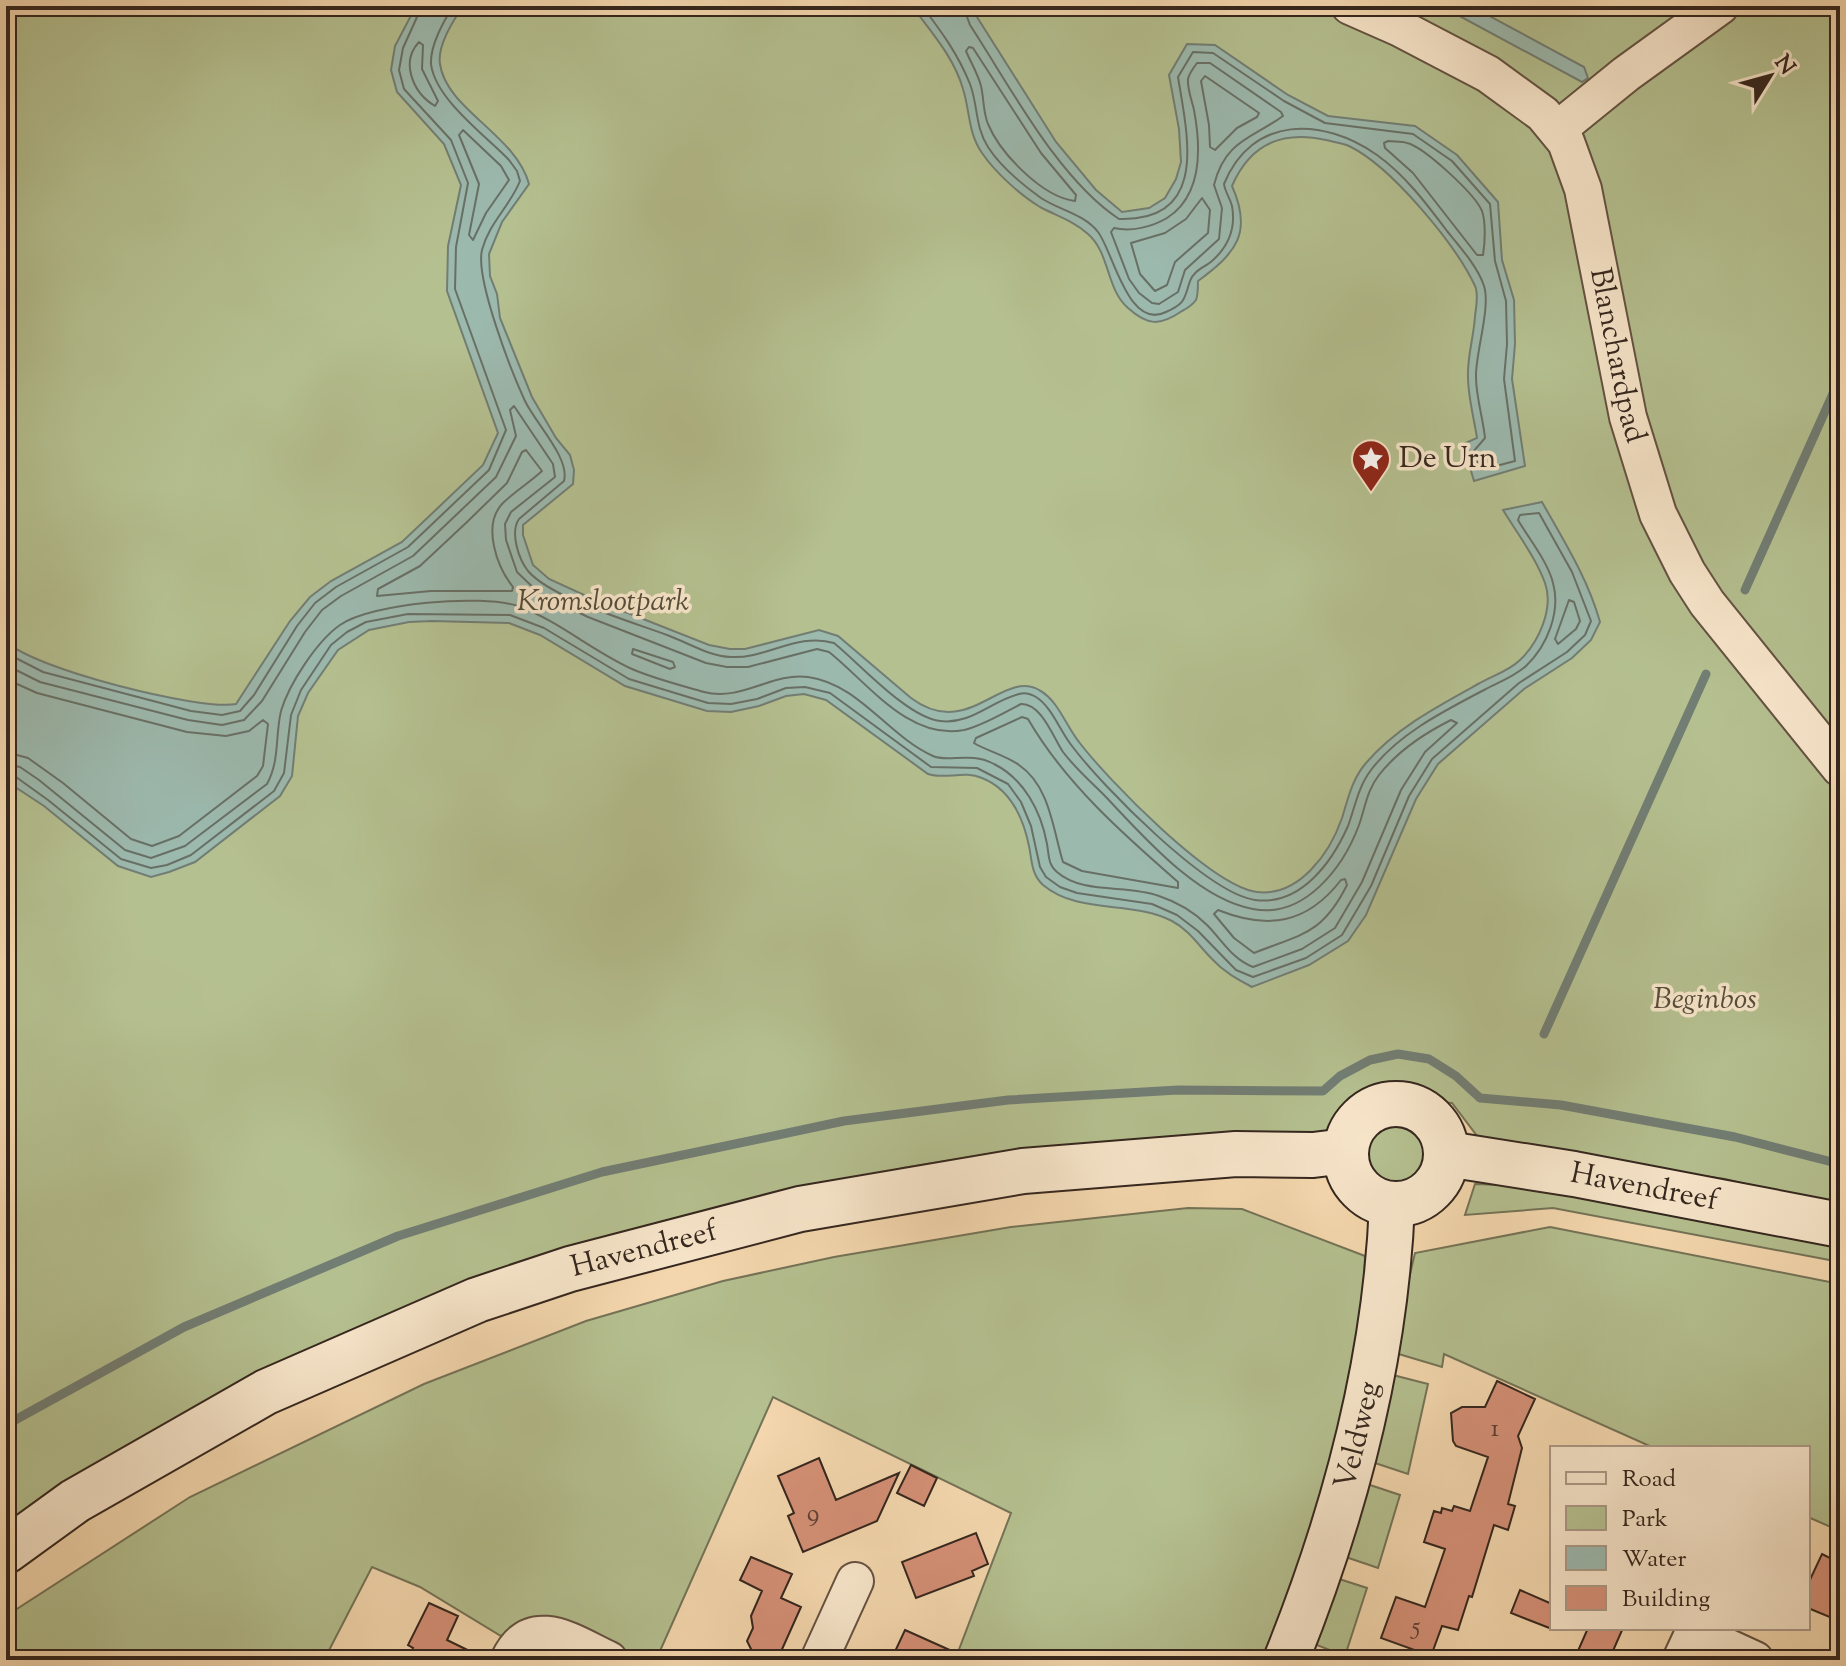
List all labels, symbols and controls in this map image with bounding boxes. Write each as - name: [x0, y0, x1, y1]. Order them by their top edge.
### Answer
- north arrow: [1730, 36, 1810, 116]
- text: N: [1766, 49, 1802, 83]
- street label: Blanchardpad: [1578, 264, 1656, 449]
- place icon: De Urn: [1350, 438, 1392, 493]
- place label: De Urn: [1399, 438, 1497, 481]
- park label: Kromslootpark: [517, 581, 689, 624]
- park label: Beginbos: [1653, 979, 1757, 1022]
- street label: Havendreef: [1567, 1152, 1723, 1223]
- street label: Havendreef: [566, 1210, 724, 1289]
- street label: Veldweg: [1324, 1378, 1392, 1495]
- house number: 1: [1491, 1411, 1500, 1448]
- legend: [1550, 1446, 1810, 1630]
- text: Road: [1622, 1463, 1676, 1497]
- house number: 9: [807, 1496, 819, 1533]
- text: Park: [1622, 1503, 1668, 1537]
- text: Water: [1622, 1543, 1686, 1577]
- text: Building: [1622, 1583, 1711, 1617]
- house number: 5: [1410, 1609, 1421, 1646]

